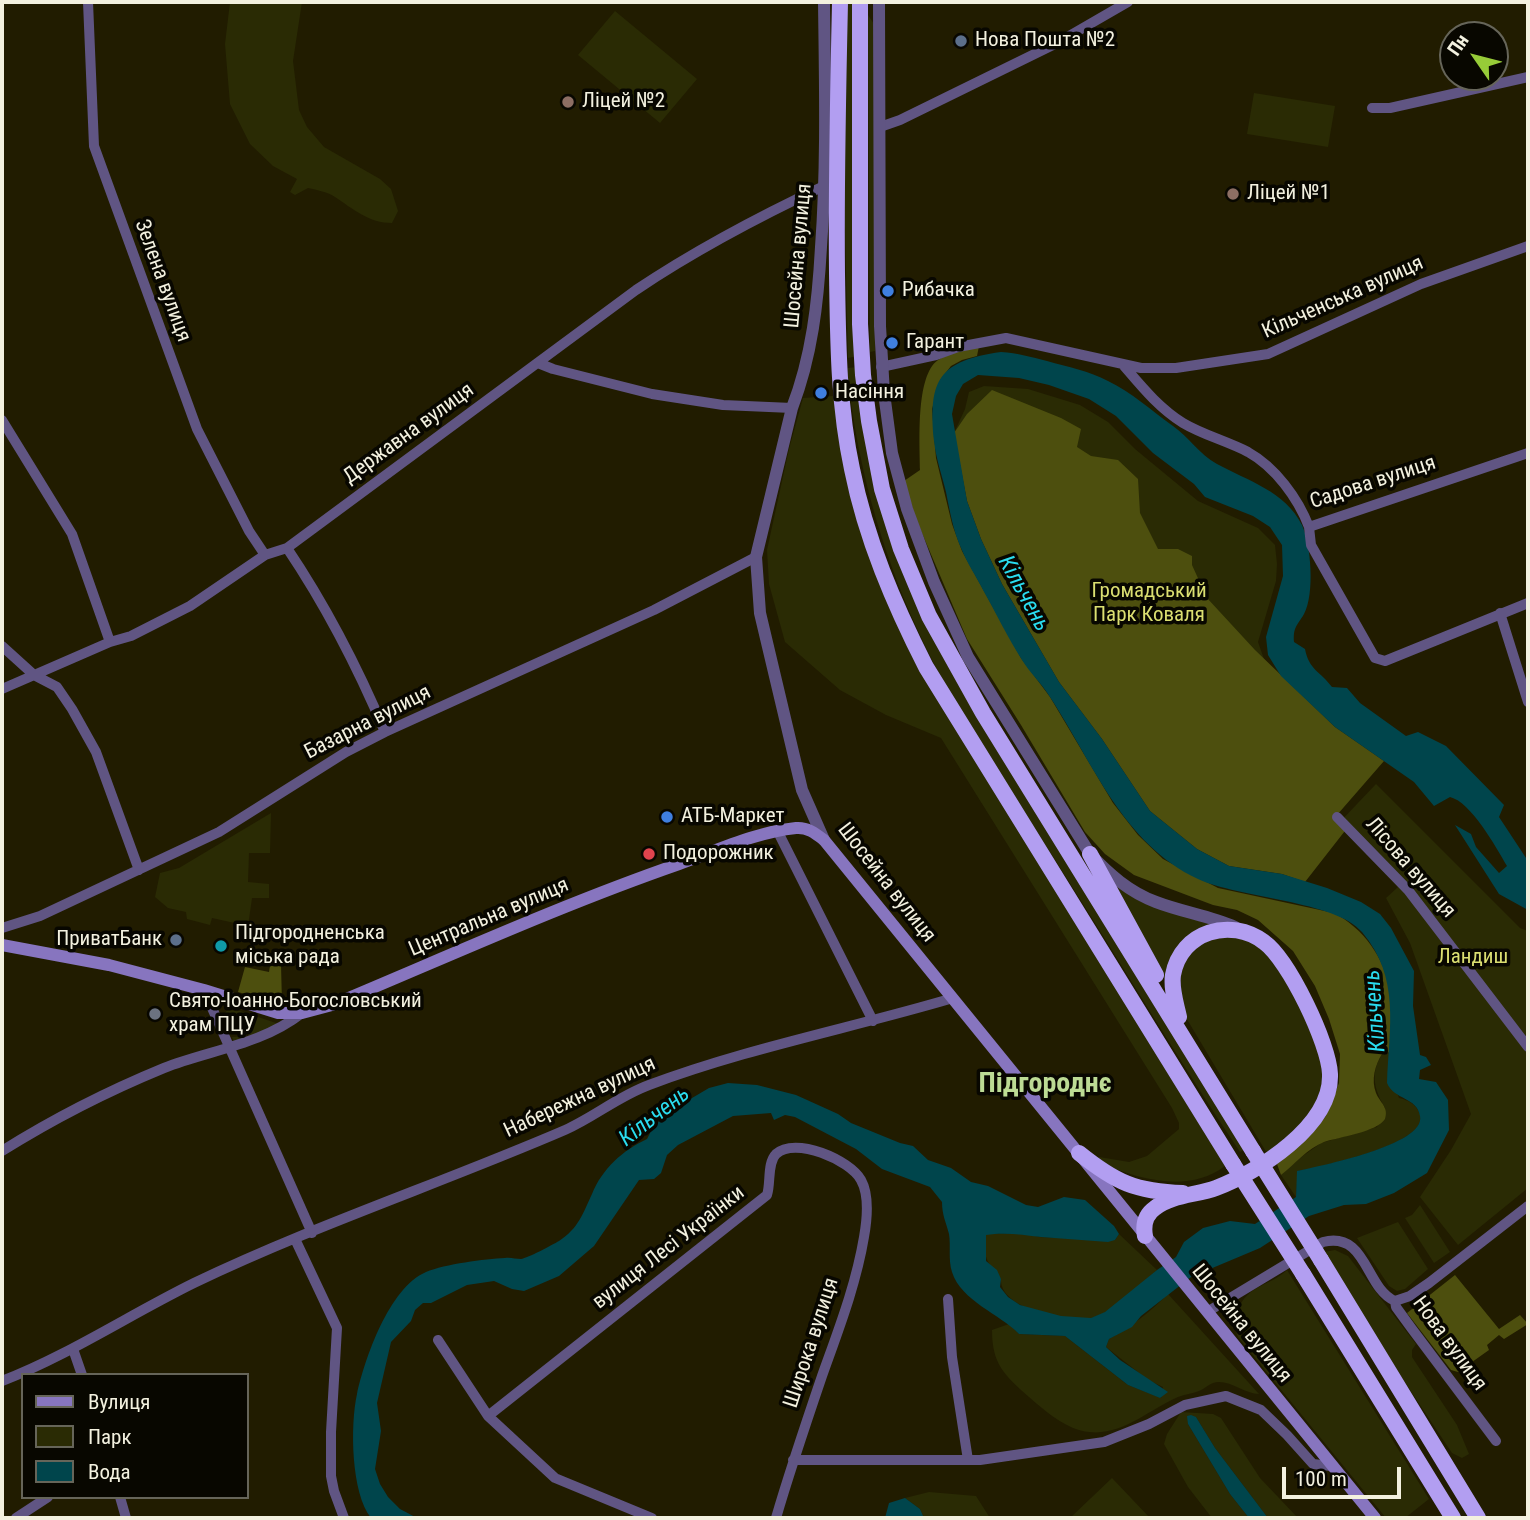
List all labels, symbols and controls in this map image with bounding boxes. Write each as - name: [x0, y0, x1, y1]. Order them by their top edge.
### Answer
- north arrow: [1439, 21, 1509, 91]
- place label: Нова Пошта №2: [975, 28, 1115, 54]
- text: Пн: [1443, 30, 1474, 60]
- marker: Нова Пошта №2: [953, 33, 969, 49]
- place label: Ліцей №2: [582, 89, 665, 115]
- marker: Ліцей №2: [560, 94, 576, 110]
- place label: Ліцей №1: [1247, 181, 1330, 207]
- street label: Шосейна вулиця: [780, 183, 818, 329]
- marker: Ліцей №1: [1225, 186, 1241, 202]
- street label: Зелена вулиця: [128, 216, 196, 346]
- street label: Кільченська вулиця: [1259, 251, 1427, 345]
- place label: Рибачка: [902, 278, 975, 304]
- marker: Рибачка: [880, 283, 896, 299]
- place label: Гарант: [906, 330, 964, 356]
- marker: Гарант: [884, 335, 900, 351]
- street label: Державна вулиця: [339, 378, 479, 490]
- place label: Насіння: [835, 380, 904, 406]
- marker: Насіння: [813, 385, 829, 401]
- street label: Садова вулиця: [1307, 451, 1439, 515]
- water label: Кільчень: [991, 551, 1055, 637]
- park label: Громадський Парк Коваля: [1091, 579, 1207, 629]
- street label: Базарна вулиця: [301, 680, 435, 766]
- place label: АТБ-Маркет: [681, 804, 784, 830]
- marker: АТБ-Маркет: [659, 809, 675, 825]
- street label: Лісова вулиця: [1360, 813, 1460, 923]
- street label: Шосейна вулиця: [831, 818, 941, 948]
- place label: Подорожник: [663, 841, 774, 867]
- marker: Подорожник: [641, 846, 657, 862]
- street label: Центральна вулиця: [405, 873, 573, 963]
- place label: Підгородненська міська рада: [235, 921, 385, 971]
- place label: ПриватБанк: [56, 927, 162, 953]
- marker: ПриватБанк: [168, 932, 184, 948]
- marker: Підгородненська міська рада: [213, 938, 229, 954]
- park label: Ландиш: [1438, 945, 1508, 971]
- water label: Кільчень: [1359, 969, 1393, 1053]
- place label: Свято-Іоанно-Богословський храм ПЦУ: [169, 989, 422, 1039]
- marker: Свято-Іоанно-Богословський храм ПЦУ: [147, 1006, 163, 1022]
- street label: Набережна вулиця: [500, 1052, 660, 1144]
- district label: Підгороднє: [979, 1068, 1111, 1102]
- water label: Кільчень: [614, 1081, 696, 1153]
- street label: вулиця Лесі Українки: [588, 1181, 750, 1315]
- street label: Шосейна вулиця: [1186, 1260, 1296, 1388]
- street label: Широка вулиця: [779, 1275, 845, 1411]
- street label: Нова вулиця: [1406, 1292, 1492, 1396]
- legend: [21, 1373, 248, 1499]
- text: Вулиця: [88, 1390, 150, 1414]
- text: Парк: [88, 1425, 132, 1449]
- scale bar: [1285, 1454, 1404, 1498]
- text: Вода: [88, 1460, 131, 1484]
- text: 100 m: [1295, 1467, 1347, 1491]

